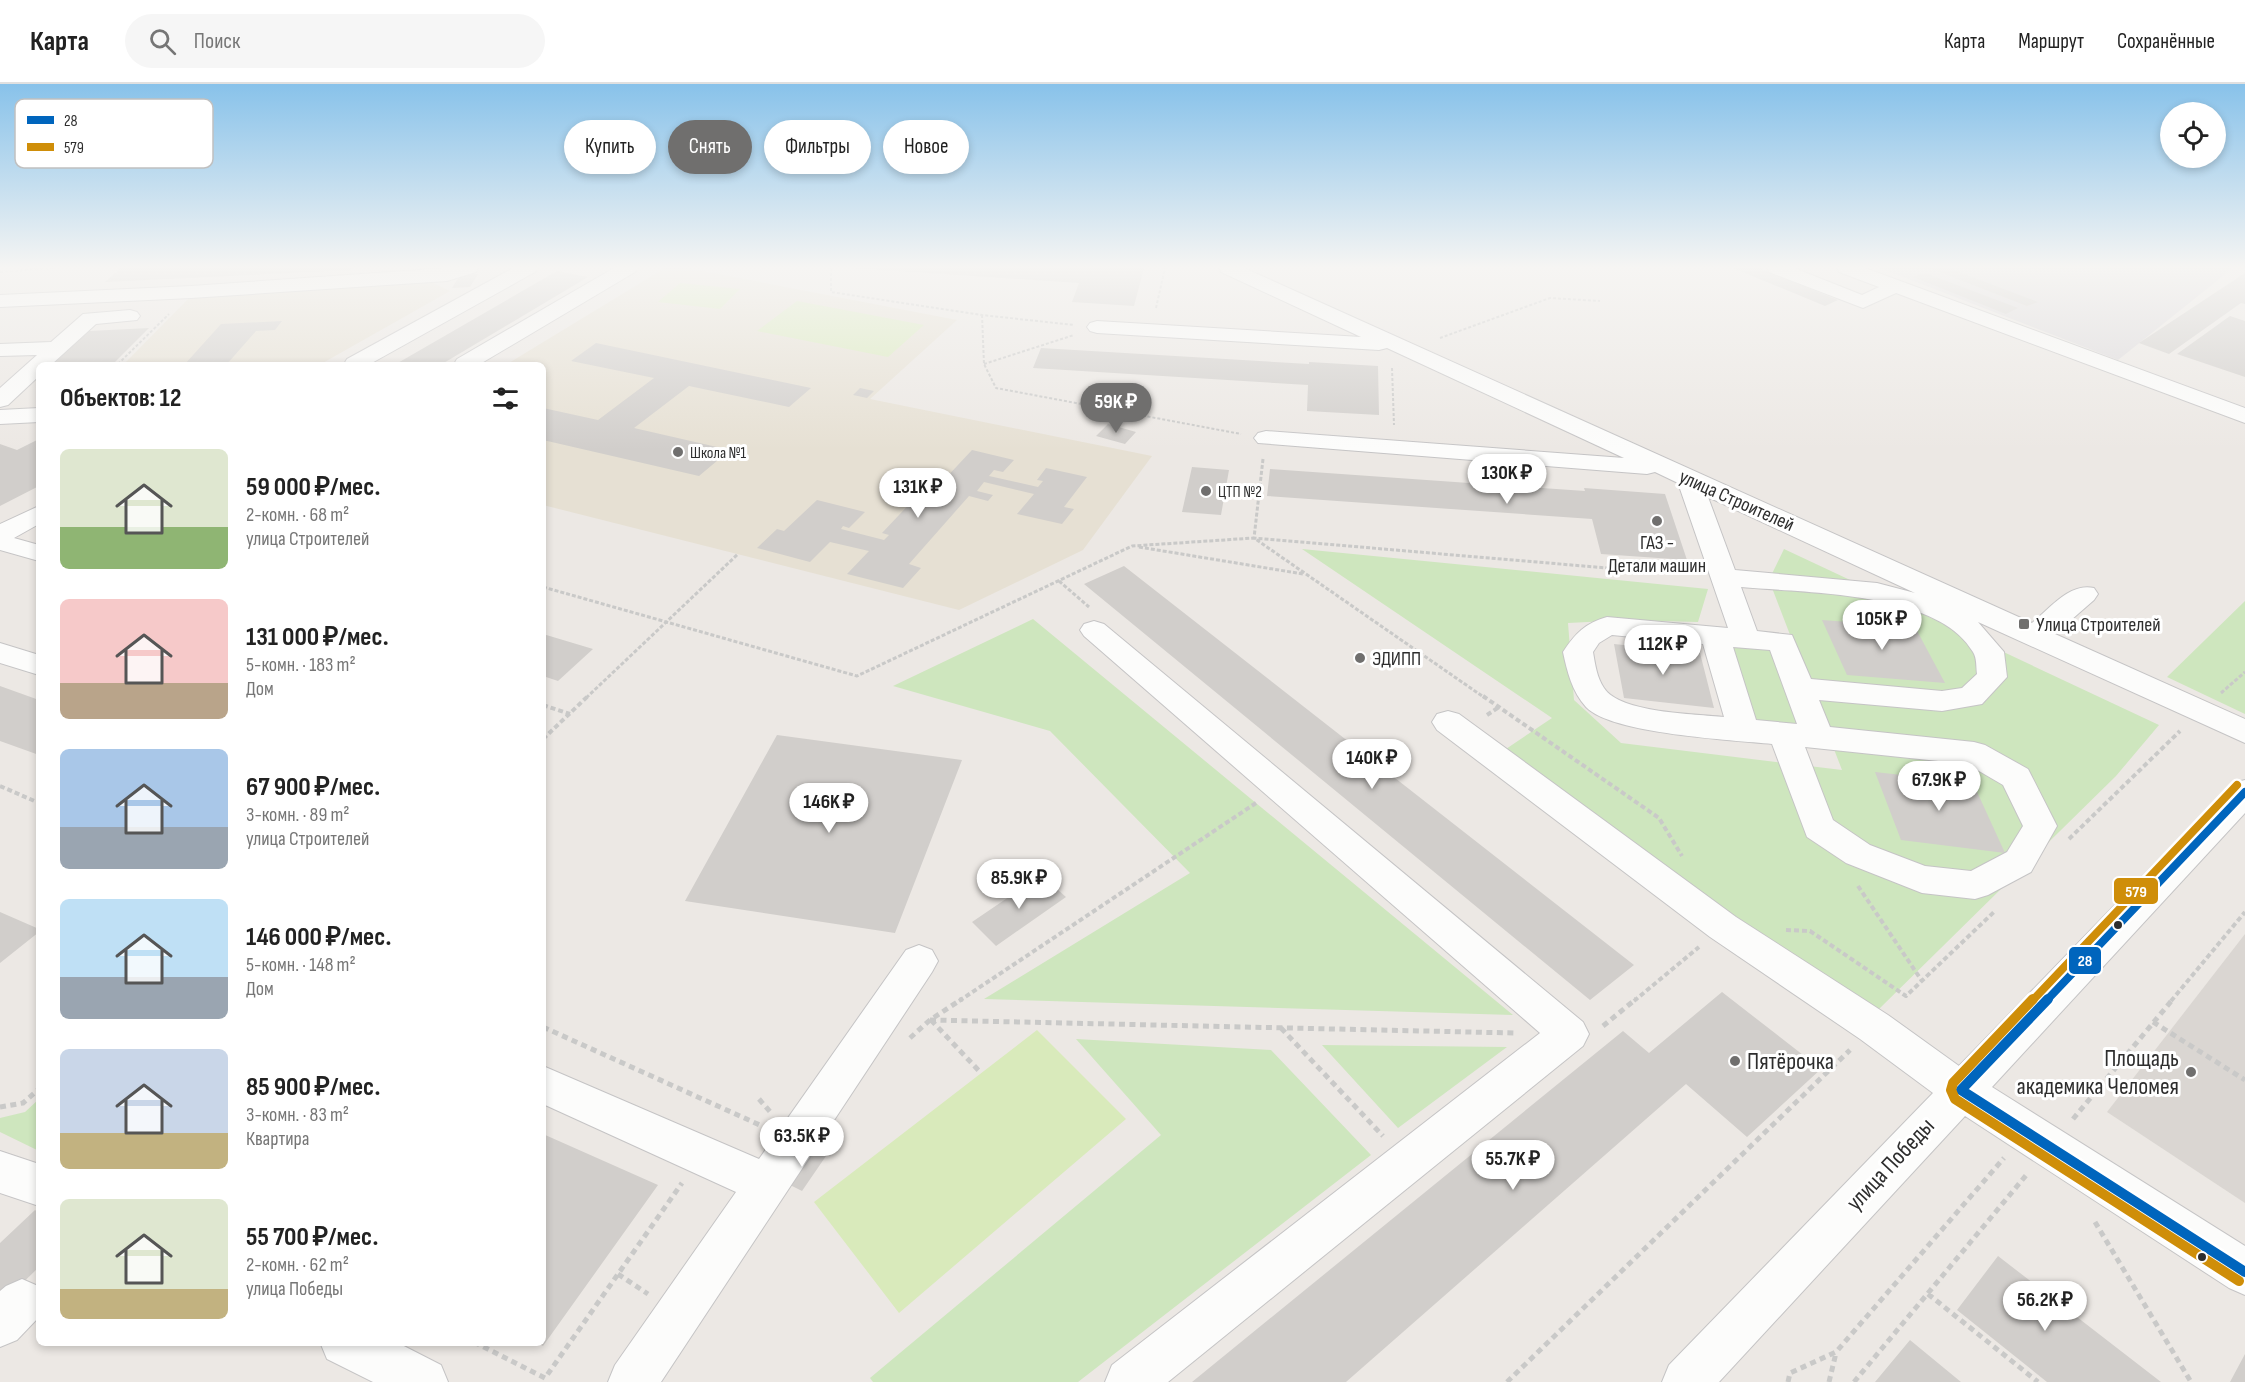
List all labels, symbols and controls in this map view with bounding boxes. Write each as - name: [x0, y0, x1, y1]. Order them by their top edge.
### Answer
- search box: [125, 14, 545, 68]
- text: Карта: [30, 25, 89, 58]
- icon: search: [146, 25, 179, 58]
- text: Поиск: [194, 28, 240, 55]
- text: Карта: [1944, 29, 1985, 54]
- text: Маршрут: [2018, 29, 2084, 54]
- text: Сохранённые: [2117, 29, 2215, 54]
- legend: [15, 99, 213, 168]
- map controls: [2160, 102, 2226, 168]
- button: locate: [2160, 102, 2226, 168]
- text: 28: [64, 112, 78, 131]
- chip: Купить: [564, 120, 656, 174]
- chip: Снять: [668, 120, 752, 174]
- chip: Фильтры: [764, 120, 871, 174]
- chip: Новое: [883, 120, 969, 174]
- text: 579: [64, 139, 84, 158]
- icon: filters: [489, 382, 522, 415]
- text: Объектов: 12: [60, 383, 181, 414]
- pin: 59K ₽: [1074, 383, 1158, 434]
- text: 59K ₽: [1095, 390, 1137, 414]
- place label: Школа №1: [690, 444, 747, 463]
- marker: Школа №1: [671, 445, 685, 459]
- pin: 130K ₽: [1458, 454, 1556, 505]
- text: 130K ₽: [1482, 461, 1532, 485]
- street label: улица Строителей: [1675, 465, 1798, 537]
- pin: 131K ₽: [869, 468, 967, 519]
- text: 59 000 ₽/мес.: [246, 472, 380, 503]
- icon: home: [108, 473, 180, 545]
- text: 131K ₽: [893, 475, 943, 499]
- place label: ЦТП №2: [1218, 483, 1262, 502]
- marker: ЦТП №2: [1199, 484, 1213, 498]
- text: 2-комн. · 68 m²: [246, 503, 349, 527]
- marker: ГАЗ - Детали машин: [1650, 514, 1664, 528]
- text: улица Строителей: [246, 527, 369, 551]
- place label: ГАЗ - Детали машин: [1608, 531, 1706, 578]
- pin: 105K ₽: [1833, 600, 1931, 651]
- text: 105K ₽: [1857, 607, 1907, 631]
- place label: Улица Строителей: [2036, 613, 2161, 637]
- marker: Улица Строителей: [2017, 617, 2031, 631]
- text: 131 000 ₽/мес.: [246, 622, 389, 653]
- icon: home: [108, 623, 180, 695]
- pin: 112K ₽: [1614, 625, 1712, 676]
- text: 112K ₽: [1638, 632, 1688, 656]
- place label: ЭДИПП: [1372, 647, 1421, 671]
- marker: ЭДИПП: [1353, 651, 1367, 665]
- text: 5-комн. · 183 m²: [246, 653, 356, 677]
- text: Дом: [246, 677, 274, 701]
- pin: 140K ₽: [1323, 739, 1421, 790]
- text: 140K ₽: [1346, 746, 1398, 770]
- pin: 67.9K ₽: [1884, 761, 1994, 812]
- text: 67.9K ₽: [1912, 768, 1966, 792]
- text: 67 900 ₽/мес.: [246, 772, 380, 803]
- icon: home: [108, 773, 180, 845]
- pin: 146K ₽: [780, 783, 878, 834]
- text: 146K ₽: [803, 790, 855, 814]
- text: 3-комн. · 89 m²: [246, 803, 349, 827]
- text: улица Строителей: [246, 827, 369, 851]
- pin: 85.9K ₽: [964, 859, 1074, 910]
- text: 85.9K ₽: [991, 866, 1047, 890]
- line badge: 579: [2113, 877, 2159, 905]
- text: 579: [2125, 883, 2147, 902]
- unlabelled marker: [2112, 919, 2124, 931]
- text: 146 000 ₽/мес.: [246, 922, 391, 953]
- icon: home: [108, 923, 180, 995]
- line badge: 28: [2068, 946, 2102, 975]
- text: 28: [2078, 952, 2093, 971]
- text: 5-комн. · 148 m²: [246, 953, 356, 977]
- text: Дом: [246, 977, 274, 1001]
- place label: Площадь академика Челомея: [2017, 1044, 2179, 1101]
- place label: Пятёрочка: [1747, 1047, 1834, 1076]
- marker: Пятёрочка: [1728, 1054, 1742, 1068]
- marker: Площадь академика Челомея: [2184, 1065, 2198, 1079]
- text: 85 900 ₽/мес.: [246, 1072, 380, 1103]
- icon: home: [108, 1073, 180, 1145]
- text: 3-комн. · 83 m²: [246, 1103, 349, 1127]
- street label: улица Победы: [1840, 1112, 1941, 1217]
- pin: 63.5K ₽: [747, 1117, 857, 1168]
- text: 63.5K ₽: [774, 1124, 830, 1148]
- text: Квартира: [246, 1127, 310, 1151]
- pin: 55.7K ₽: [1458, 1140, 1568, 1191]
- text: 55.7K ₽: [1486, 1147, 1540, 1171]
- text: 55 700 ₽/мес.: [246, 1222, 378, 1253]
- icon: home: [108, 1223, 180, 1295]
- unlabelled marker: [2196, 1251, 2208, 1263]
- text: 2-комн. · 62 m²: [246, 1253, 349, 1277]
- text: улица Победы: [246, 1277, 343, 1301]
- pin: 56.2K ₽: [1990, 1281, 2100, 1332]
- text: 56.2K ₽: [2017, 1288, 2073, 1312]

